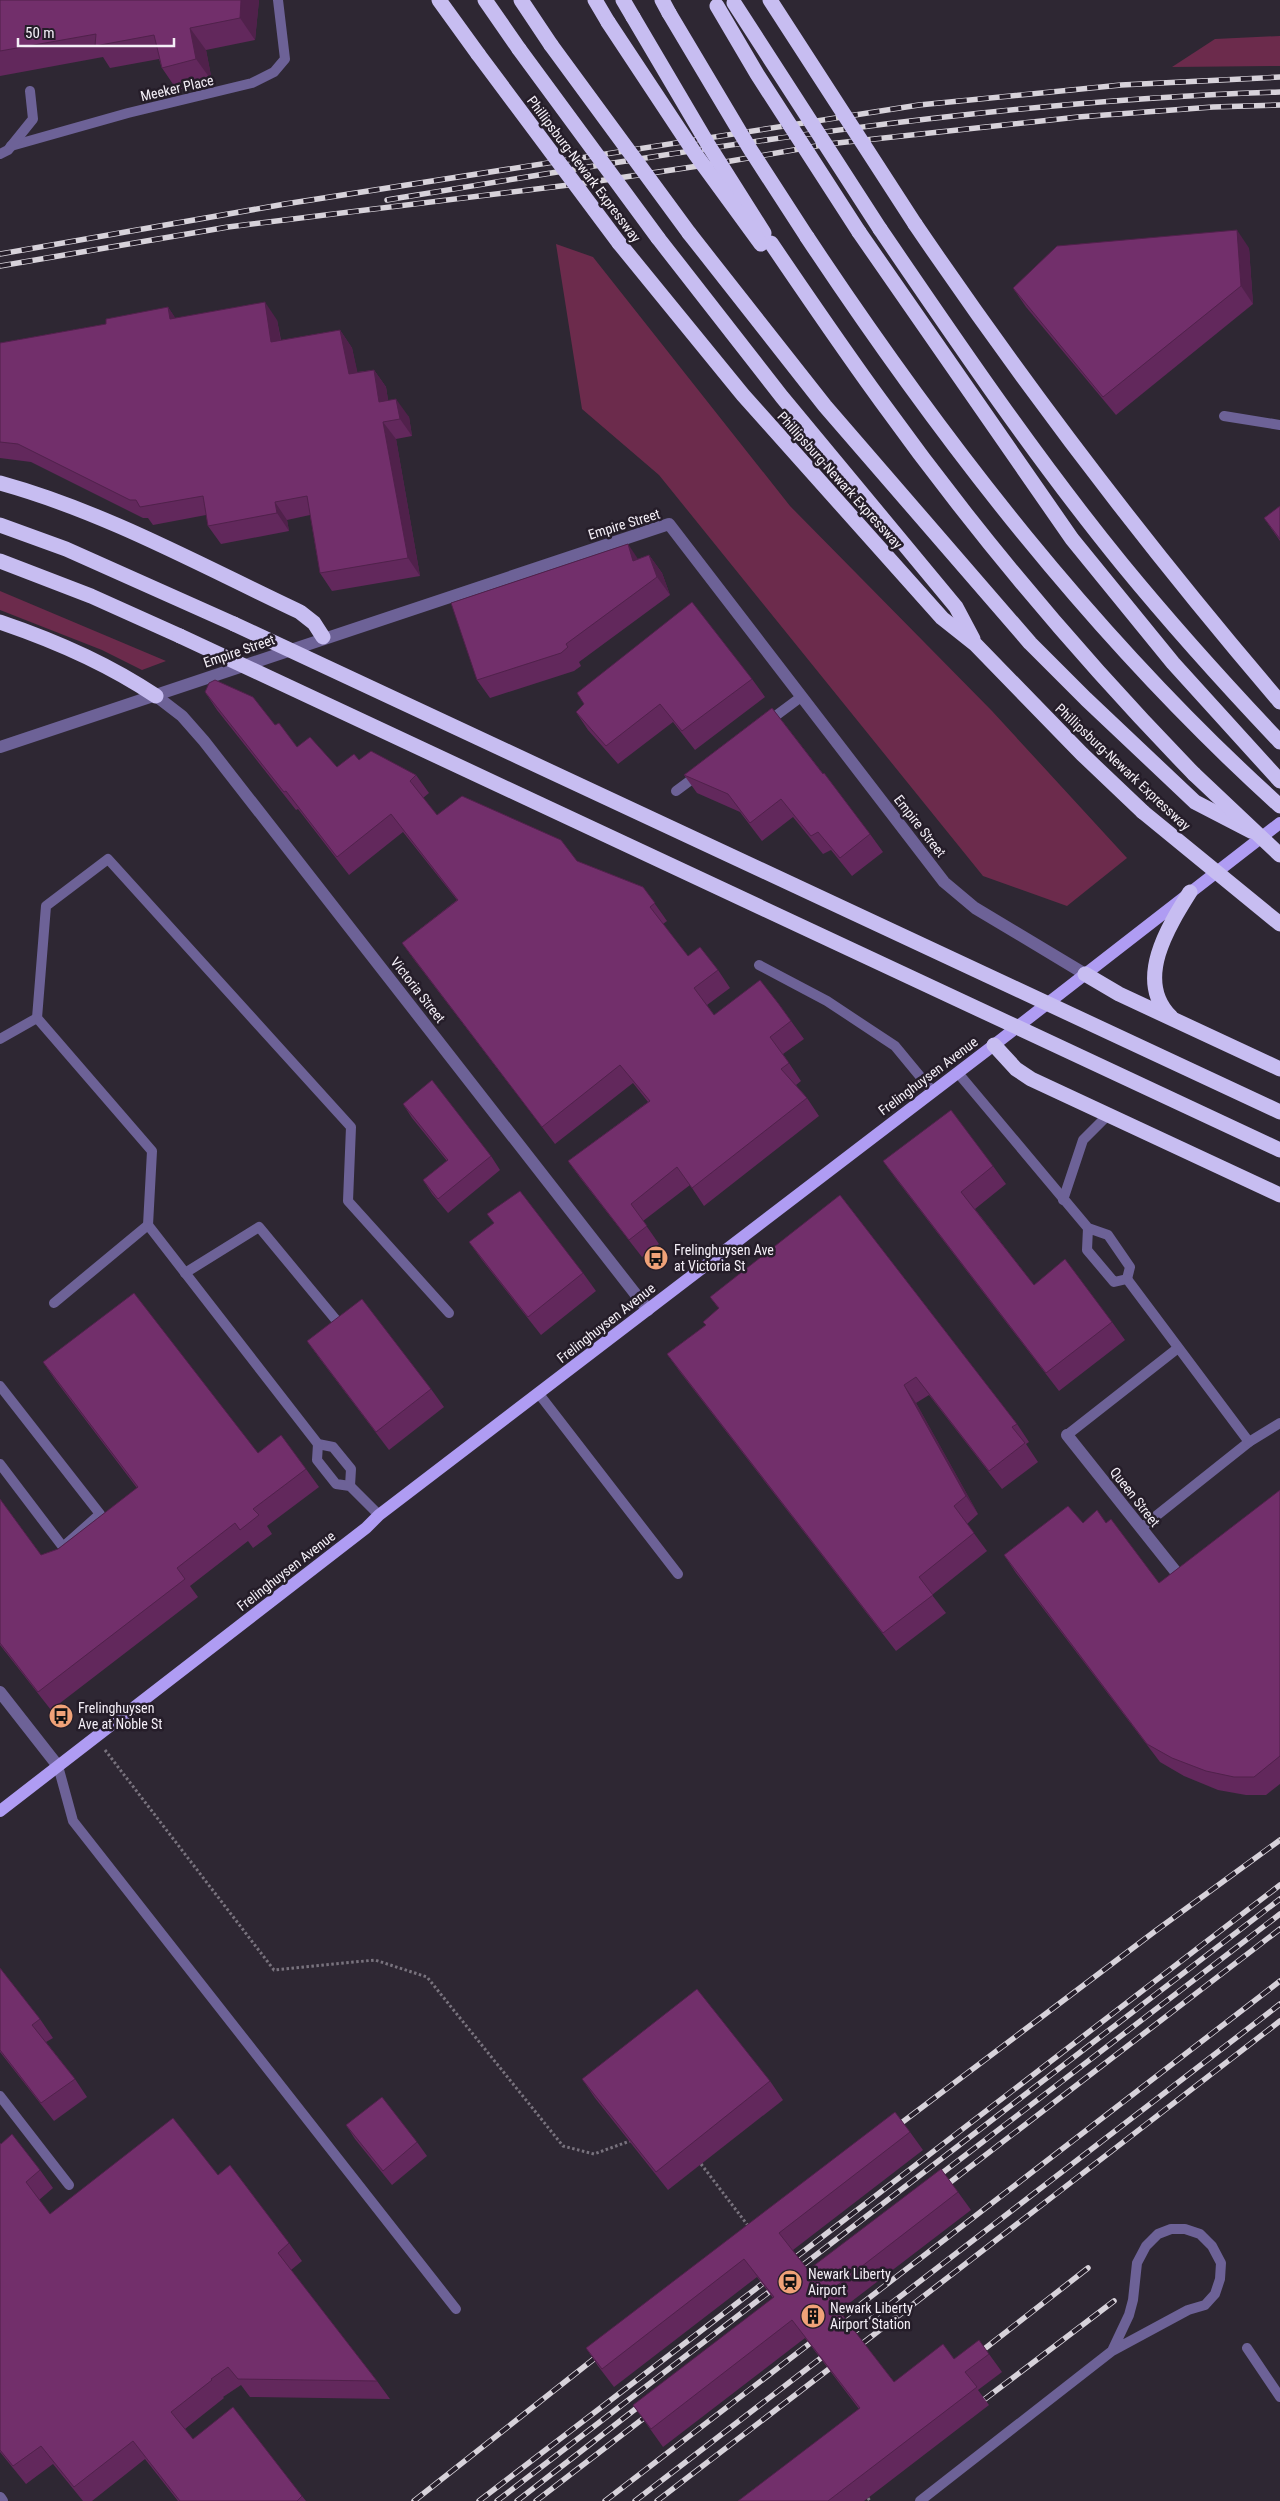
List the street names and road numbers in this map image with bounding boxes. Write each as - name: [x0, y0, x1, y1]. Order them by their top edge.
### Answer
- street label: Meeker Place: [139, 72, 216, 104]
- street label: Phillipsburg-Newark Expressway: [524, 93, 644, 245]
- street label: Phillipsburg-Newark Expressway: [774, 408, 906, 552]
- street label: Empire Street: [586, 505, 662, 543]
- street label: Empire Street: [201, 631, 277, 671]
- street label: Phillipsburg-Newark Expressway: [1052, 700, 1194, 834]
- street label: Empire Street: [891, 792, 949, 860]
- street label: Victoria Street: [387, 954, 449, 1026]
- street label: Frelinghuysen Avenue: [875, 1033, 981, 1118]
- street label: Frelinghuysen Avenue: [554, 1280, 659, 1366]
- street label: Queen Street: [1107, 1464, 1163, 1530]
- street label: Frelinghuysen Avenue: [234, 1528, 339, 1614]

